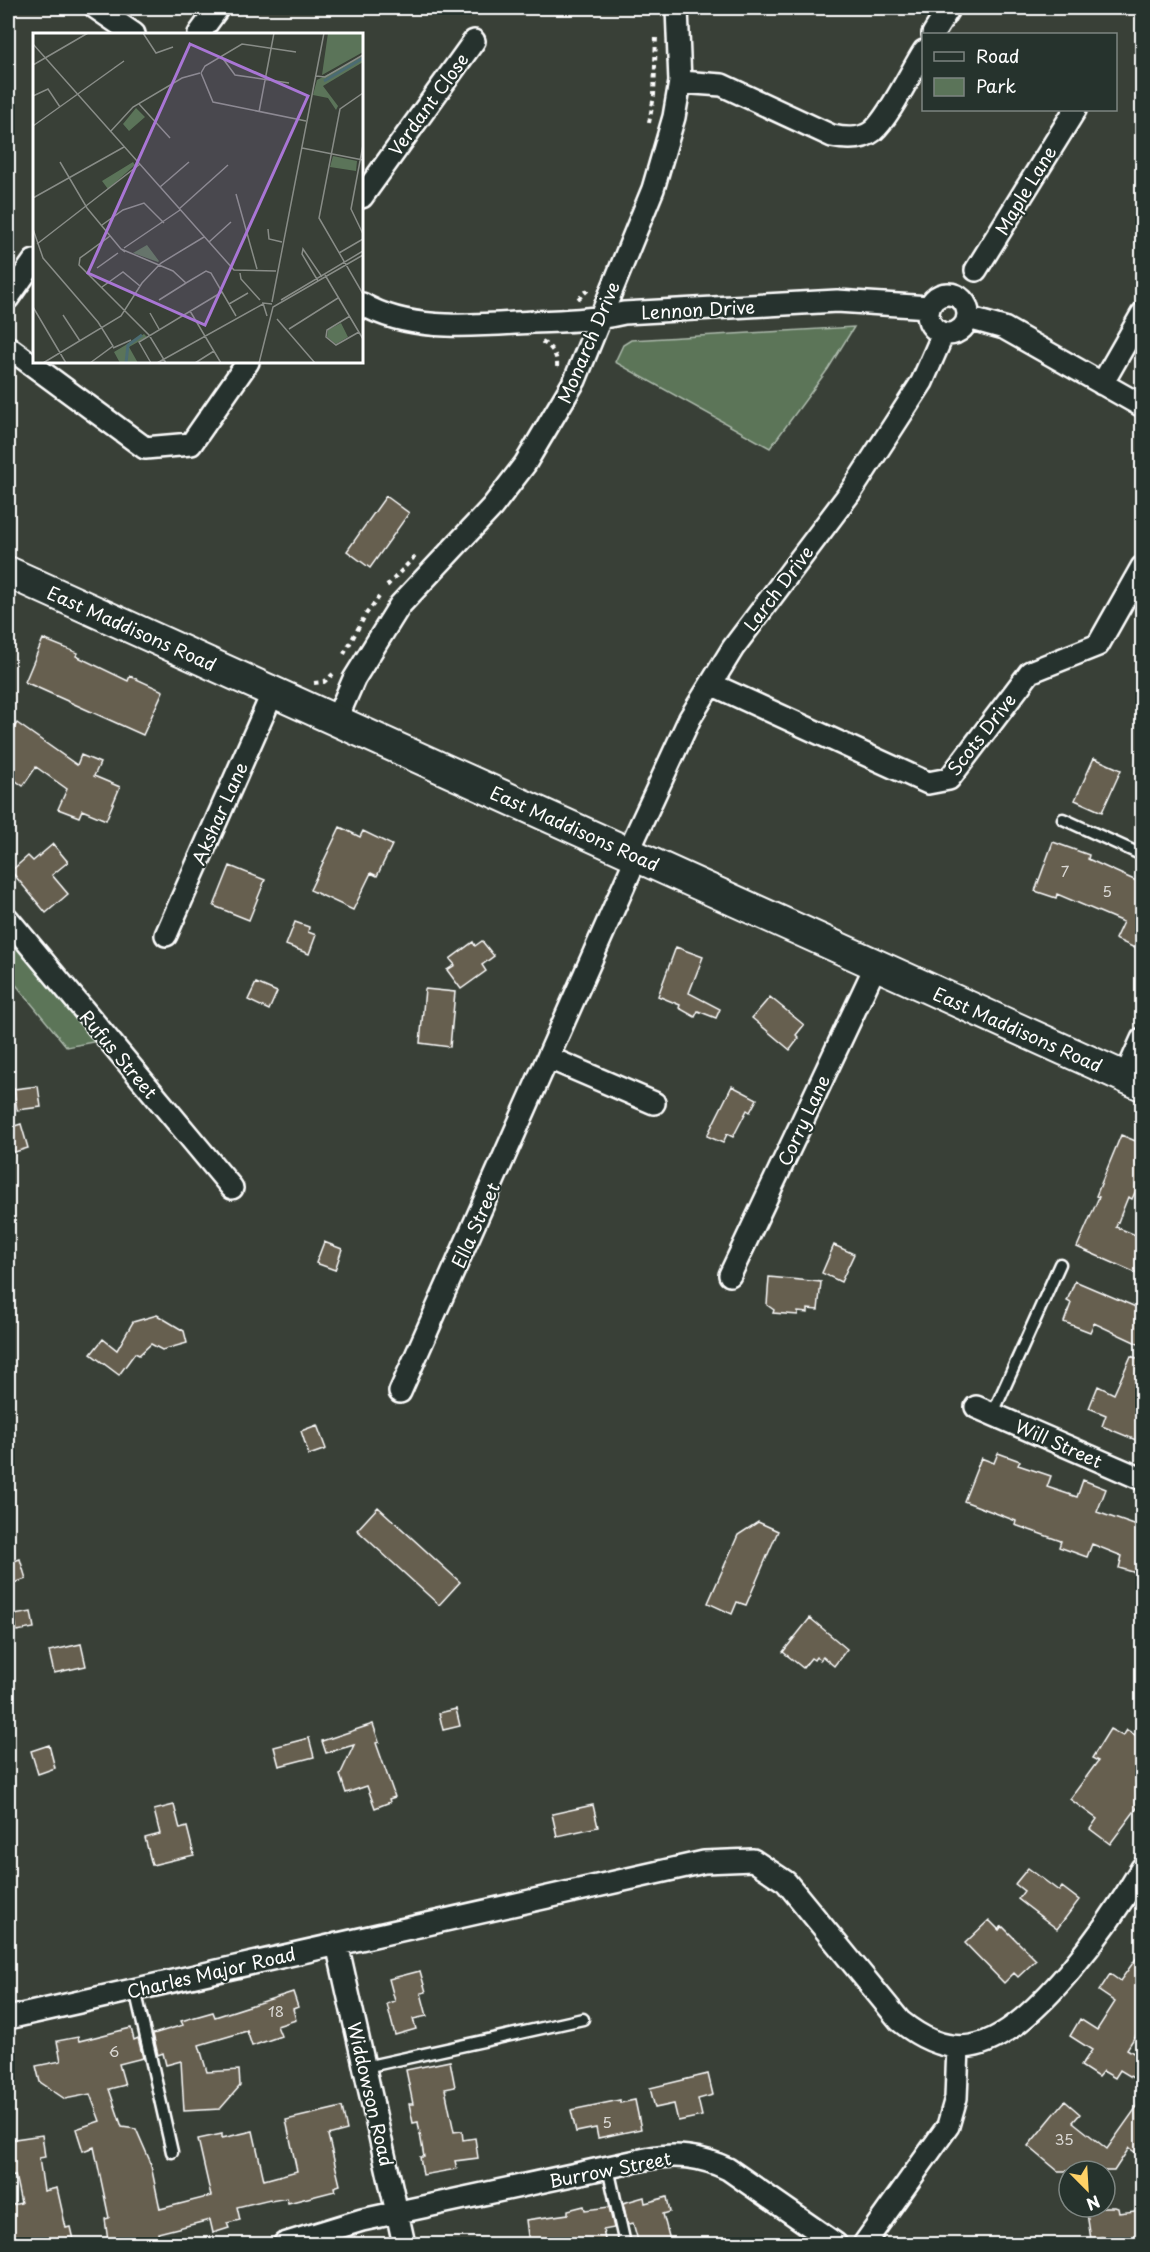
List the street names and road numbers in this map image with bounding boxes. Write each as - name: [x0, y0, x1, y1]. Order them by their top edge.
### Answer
- street label: Verdant Close: [381, 47, 475, 161]
- street label: Maple Lane: [988, 140, 1062, 240]
- street label: Monarch Drive: [550, 277, 626, 407]
- street label: Lennon Drive: [640, 293, 756, 325]
- street label: Larch Drive: [737, 540, 819, 636]
- street label: East Maddisons Road: [43, 579, 221, 677]
- street label: Scots Drive: [940, 687, 1022, 781]
- street label: Akshar Lane: [184, 757, 254, 869]
- street label: East Maddisons Road: [486, 779, 664, 877]
- street label: East Maddisons Road: [929, 980, 1107, 1078]
- street label: Rufus Street: [74, 1004, 164, 1104]
- street label: Corry Lane: [770, 1070, 836, 1170]
- street label: Ella Street: [444, 1178, 506, 1272]
- street label: Will Street: [1011, 1412, 1107, 1474]
- street label: Charles Major Road: [124, 1939, 298, 2005]
- street label: Widdowson Road: [341, 2019, 401, 2169]
- street label: Burrow Street: [547, 2144, 673, 2194]

